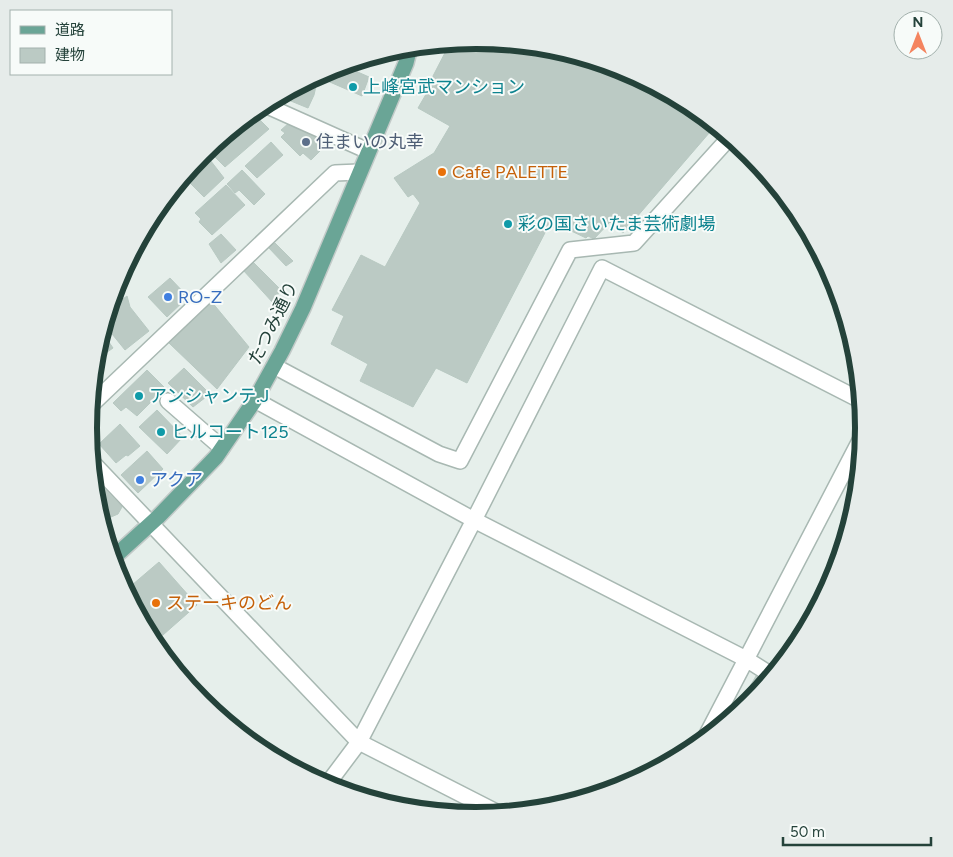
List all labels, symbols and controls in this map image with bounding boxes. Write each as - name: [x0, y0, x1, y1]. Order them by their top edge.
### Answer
- legend: [10, 10, 172, 75]
- north arrow: [893, 10, 943, 60]
- text: N: [913, 14, 923, 31]
- text: 道路: [55, 21, 85, 39]
- text: 建物: [55, 46, 85, 64]
- place label: 上峰宮武マンション: [363, 76, 525, 98]
- marker: 上峰宮武マンション: [347, 81, 359, 93]
- place label: 住まいの丸幸: [316, 131, 424, 153]
- marker: 住まいの丸幸: [300, 136, 312, 148]
- place label: Cafe PALETTE: [452, 161, 568, 183]
- marker: Cafe PALETTE: [436, 166, 448, 178]
- place label: 彩の国さいたま芸術劇場: [518, 213, 715, 235]
- marker: 彩の国さいたま芸術劇場: [502, 218, 514, 230]
- street label: たつみ通り: [243, 278, 303, 368]
- place label: RO-Z: [178, 286, 222, 308]
- marker: RO-Z: [162, 291, 174, 303]
- place label: アンシャンテ.J: [149, 385, 269, 407]
- marker: アンシャンテ.J: [133, 390, 145, 402]
- place label: ヒルコート125: [171, 421, 289, 443]
- marker: ヒルコート125: [155, 426, 167, 438]
- place label: アクア: [150, 469, 203, 491]
- marker: アクア: [134, 474, 146, 486]
- place label: ステーキのどん: [166, 592, 292, 614]
- marker: ステーキのどん: [150, 597, 162, 609]
- scale bar: [783, 814, 930, 846]
- text: 50 m: [790, 823, 825, 841]

